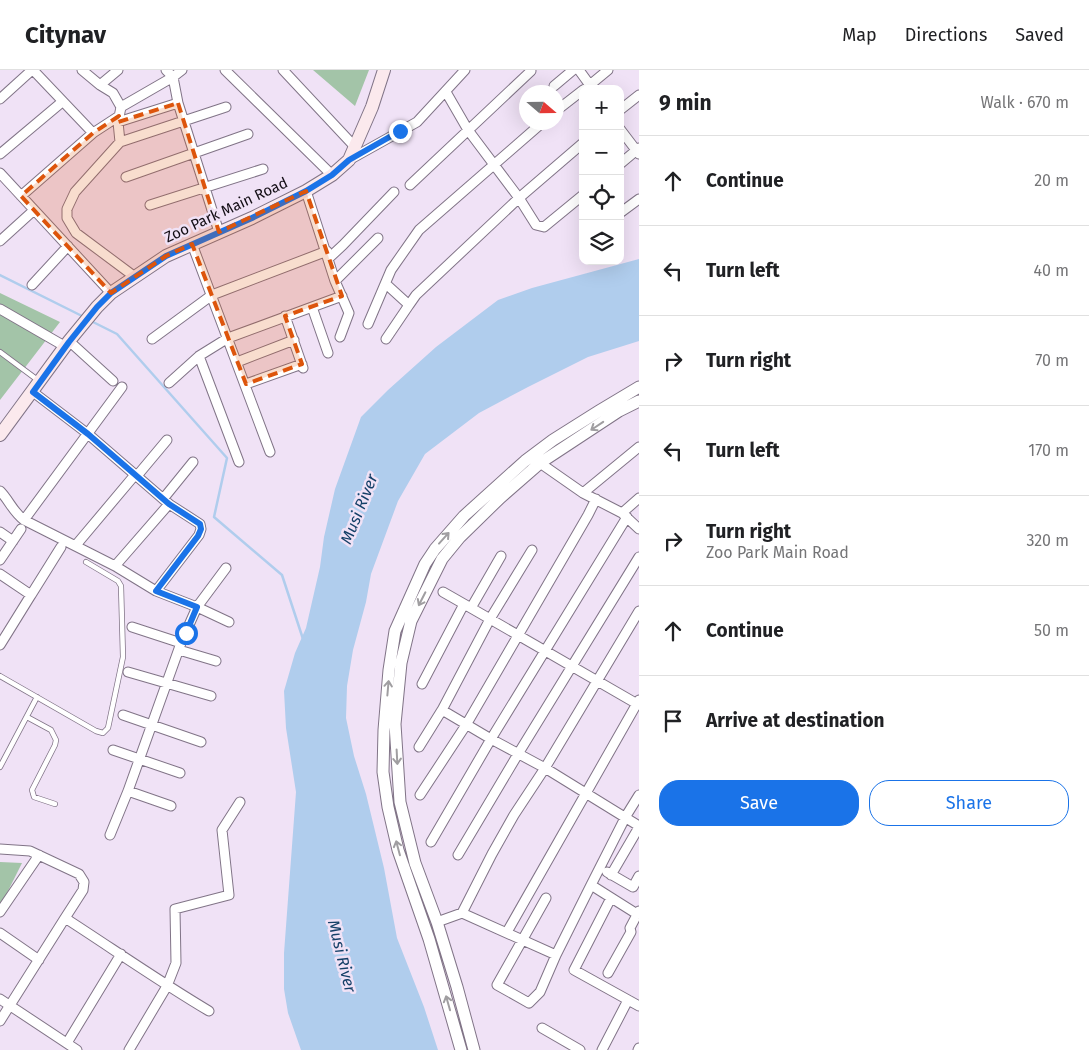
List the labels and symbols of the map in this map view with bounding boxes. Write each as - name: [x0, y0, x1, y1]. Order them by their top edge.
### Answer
- north arrow: [519, 85, 564, 130]
- route end: [389, 120, 412, 143]
- street label: Zoo Park Main Road: [162, 174, 290, 246]
- one-way arrow: [590, 421, 604, 431]
- water label: Musi River: [336, 470, 382, 547]
- one-way arrow: [438, 532, 450, 545]
- one-way arrow: [417, 591, 426, 606]
- route start: [175, 622, 198, 645]
- one-way arrow: [383, 680, 393, 696]
- one-way arrow: [393, 749, 402, 765]
- one-way arrow: [393, 841, 402, 857]
- water label: Musi River: [324, 918, 360, 995]
- one-way arrow: [442, 996, 452, 1012]

